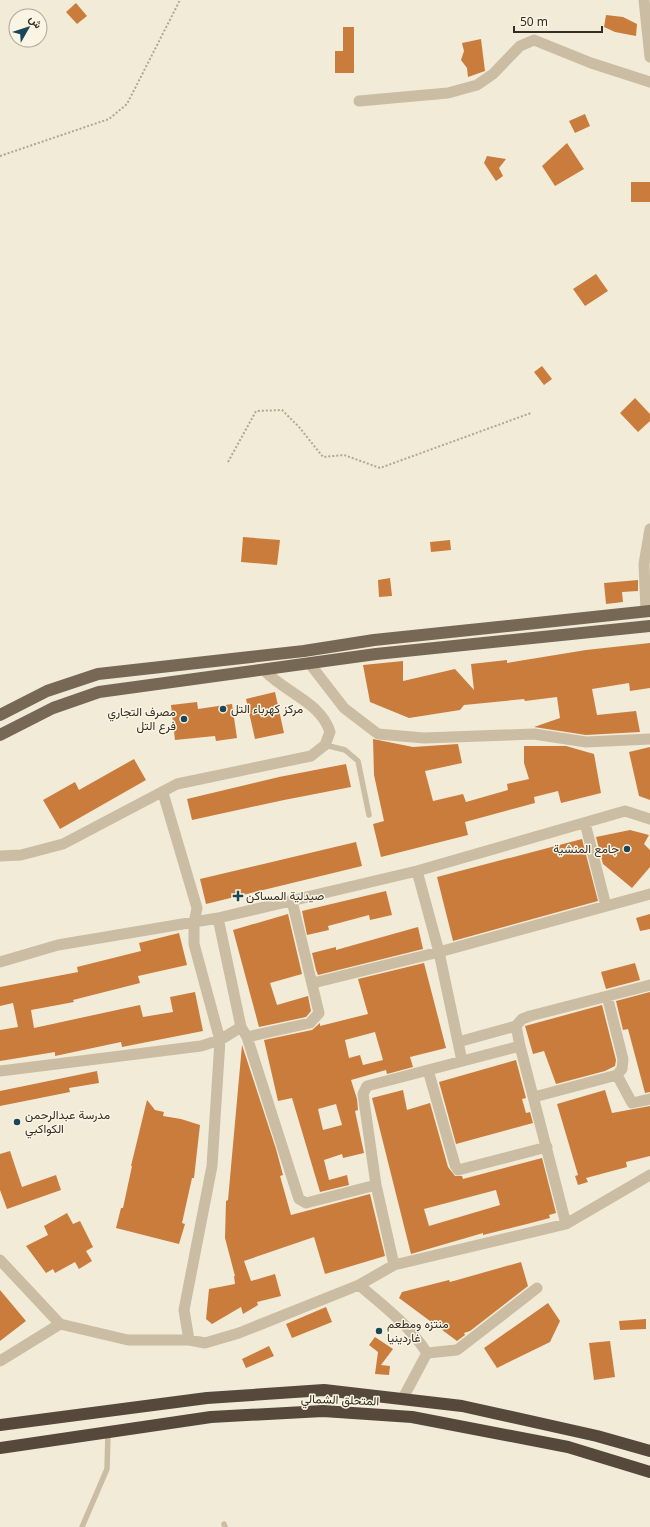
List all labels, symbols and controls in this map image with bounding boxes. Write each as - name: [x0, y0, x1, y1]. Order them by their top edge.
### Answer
- north arrow: [8, 8, 48, 48]
- scale bar: [514, 8, 602, 34]
- text: ش: [26, 12, 46, 31]
- text: 50 m: [520, 13, 548, 30]
- place label: مركز كهرباء التل: [231, 700, 303, 717]
- place label: مصرف التجاري فرع التل: [108, 703, 176, 735]
- marker: مركز كهرباء التل: [218, 704, 228, 714]
- marker: مصرف التجاري فرع التل: [179, 714, 189, 724]
- place label: جامع المنشية: [553, 840, 619, 858]
- marker: جامع المنشية: [622, 844, 632, 854]
- place label: صيدلية المساكن: [246, 887, 324, 904]
- marker: صيدلية المساكن: [233, 891, 243, 901]
- place label: مدرسة عبدالرحمن الكواكبي: [25, 1106, 110, 1139]
- marker: مدرسة عبدالرحمن الكواكبي: [12, 1117, 22, 1127]
- place label: منتزه ومطعم غاردينيا: [387, 1315, 449, 1346]
- marker: منتزه ومطعم غاردينيا: [374, 1326, 384, 1336]
- street label: المتحلق الشمالي: [300, 1390, 380, 1411]

